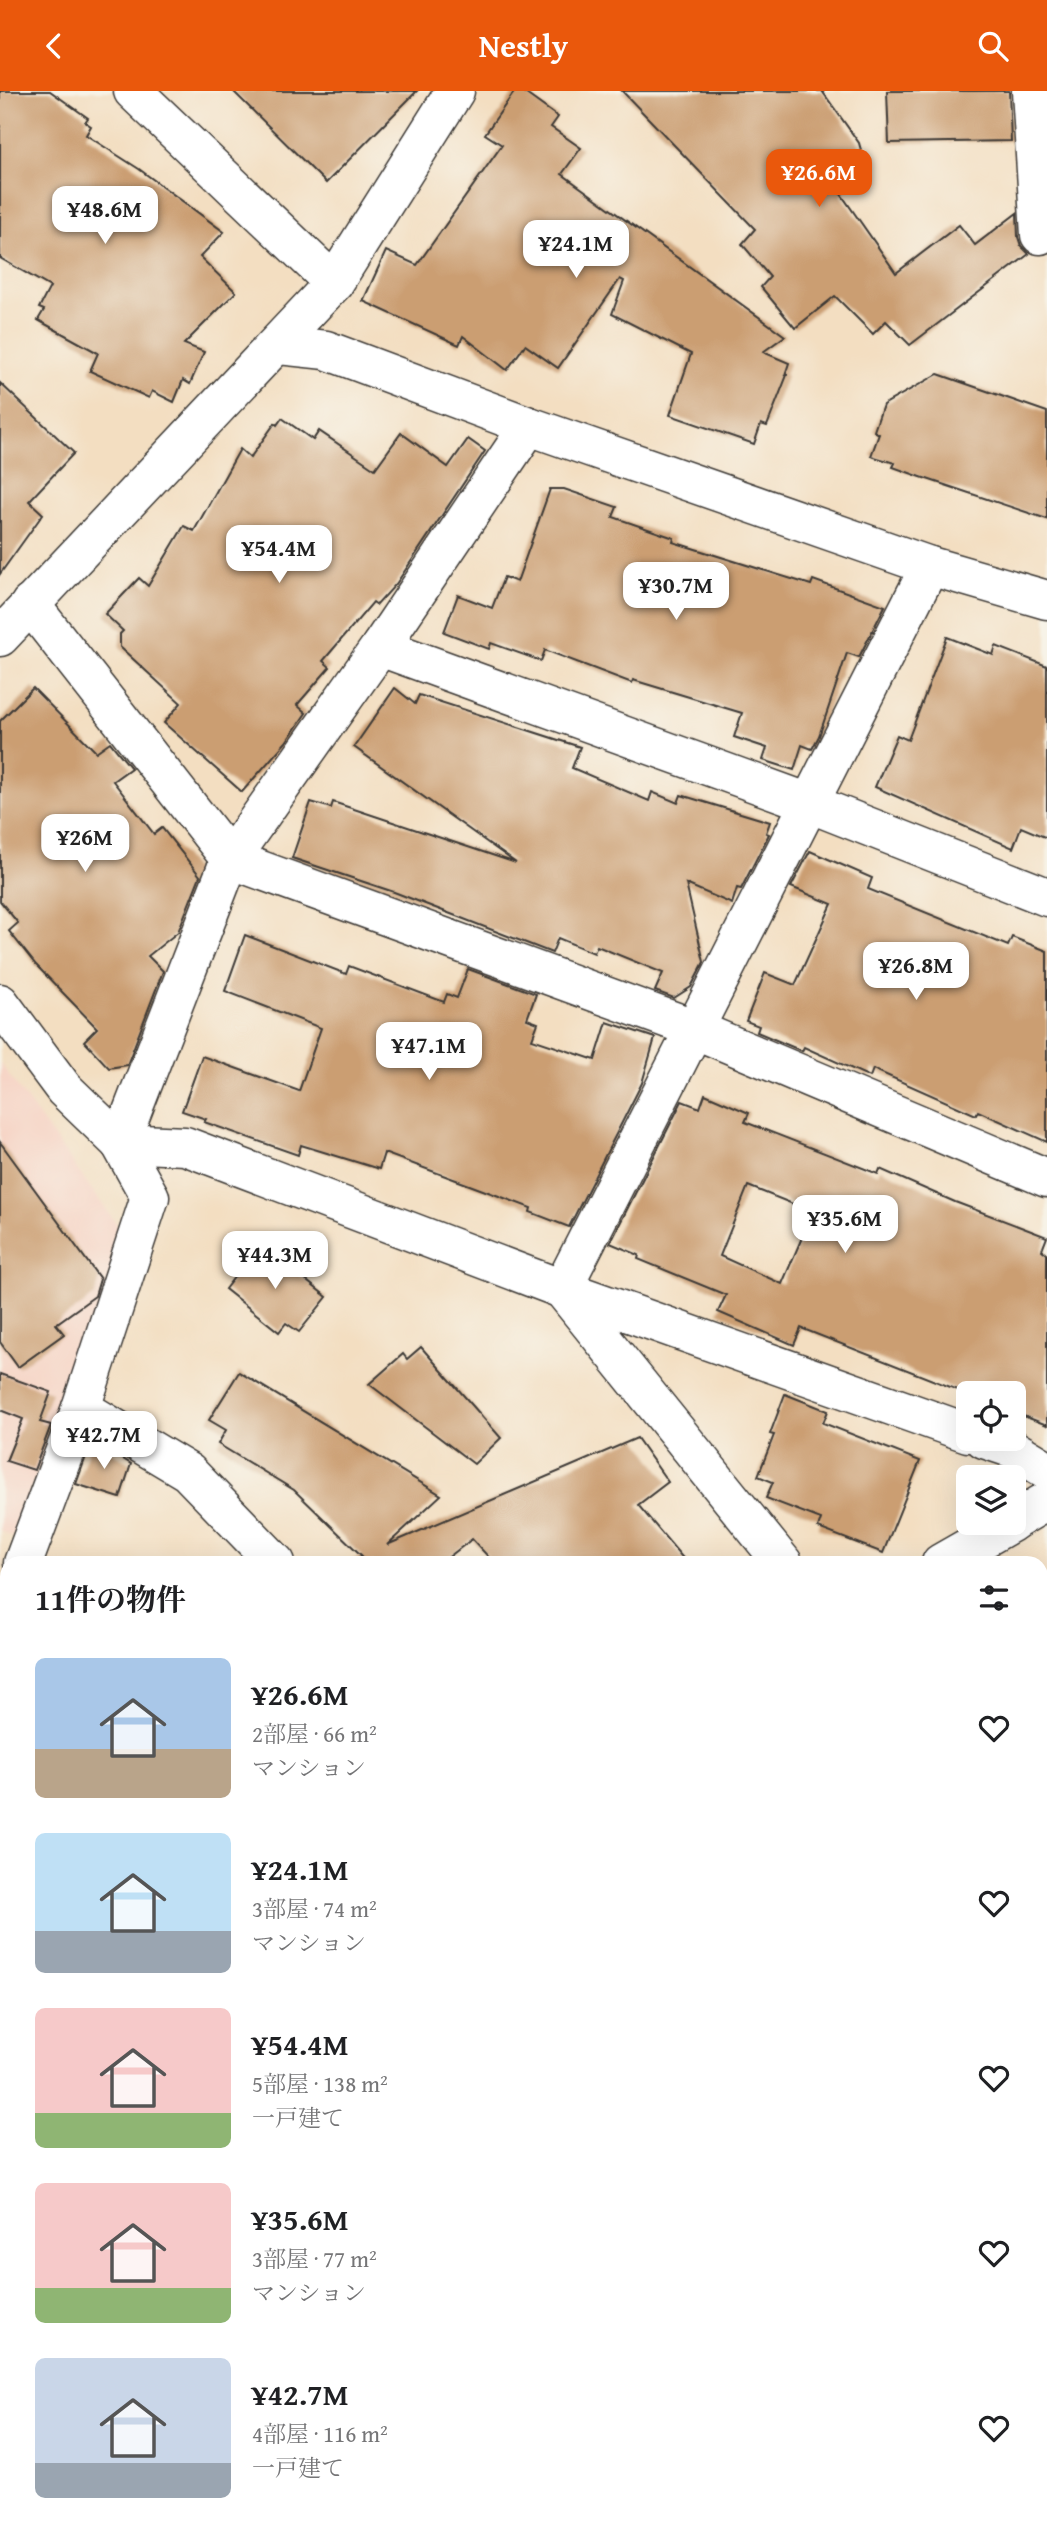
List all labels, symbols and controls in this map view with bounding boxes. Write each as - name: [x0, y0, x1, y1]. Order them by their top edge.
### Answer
- text: Nestly: [479, 22, 568, 69]
- icon: back: [35, 27, 73, 65]
- icon: search: [974, 27, 1012, 65]
- pin: ¥26.6M: [762, 149, 876, 209]
- text: ¥26.6M: [782, 155, 856, 188]
- pin: ¥48.6M: [48, 187, 162, 246]
- text: ¥48.6M: [68, 192, 142, 225]
- pin: ¥24.1M: [519, 221, 633, 280]
- text: ¥24.1M: [539, 226, 613, 259]
- pin: ¥54.4M: [222, 525, 336, 585]
- text: ¥54.4M: [242, 531, 316, 564]
- pin: ¥30.7M: [619, 563, 733, 622]
- text: ¥30.7M: [639, 568, 713, 601]
- pin: ¥26M: [44, 815, 126, 874]
- text: ¥26M: [57, 820, 113, 853]
- pin: ¥26.8M: [859, 943, 973, 1002]
- text: ¥26.8M: [879, 948, 953, 981]
- pin: ¥47.1M: [372, 1023, 486, 1082]
- text: ¥47.1M: [392, 1028, 466, 1061]
- pin: ¥35.6M: [788, 1195, 902, 1255]
- text: ¥35.6M: [808, 1201, 882, 1234]
- pin: ¥44.3M: [218, 1231, 332, 1291]
- text: ¥44.3M: [238, 1237, 312, 1270]
- map controls: [956, 1381, 1026, 1535]
- button: locate: [956, 1381, 1026, 1451]
- pin: ¥42.7M: [47, 1411, 161, 1471]
- text: ¥42.7M: [67, 1417, 141, 1450]
- button: layers: [956, 1465, 1026, 1535]
- text: 11件の物件: [35, 1577, 186, 1621]
- icon: filters: [975, 1579, 1013, 1617]
- text: ¥26.6M: [252, 1672, 348, 1716]
- icon: home: [91, 1686, 175, 1770]
- icon: heart: [975, 1709, 1013, 1747]
- text: 2部屋 · 66 m²: [252, 1717, 377, 1750]
- text: マンション: [252, 1751, 366, 1784]
- text: ¥24.1M: [252, 1847, 348, 1891]
- icon: home: [91, 1861, 175, 1945]
- icon: heart: [975, 1884, 1013, 1922]
- text: 3部屋 · 74 m²: [252, 1892, 377, 1925]
- text: マンション: [252, 1926, 366, 1959]
- text: ¥54.4M: [252, 2022, 348, 2066]
- icon: home: [91, 2036, 175, 2120]
- icon: heart: [975, 2059, 1013, 2097]
- text: 5部屋 · 138 m²: [252, 2067, 388, 2100]
- text: 一戸建て: [252, 2101, 344, 2134]
- text: ¥35.6M: [252, 2197, 348, 2241]
- icon: home: [91, 2211, 175, 2295]
- icon: heart: [975, 2234, 1013, 2272]
- text: 3部屋 · 77 m²: [252, 2242, 377, 2275]
- text: マンション: [252, 2276, 366, 2309]
- text: ¥42.7M: [252, 2372, 348, 2416]
- icon: home: [91, 2386, 175, 2470]
- icon: heart: [975, 2409, 1013, 2447]
- text: 4部屋 · 116 m²: [252, 2417, 388, 2450]
- text: 一戸建て: [252, 2451, 344, 2484]

